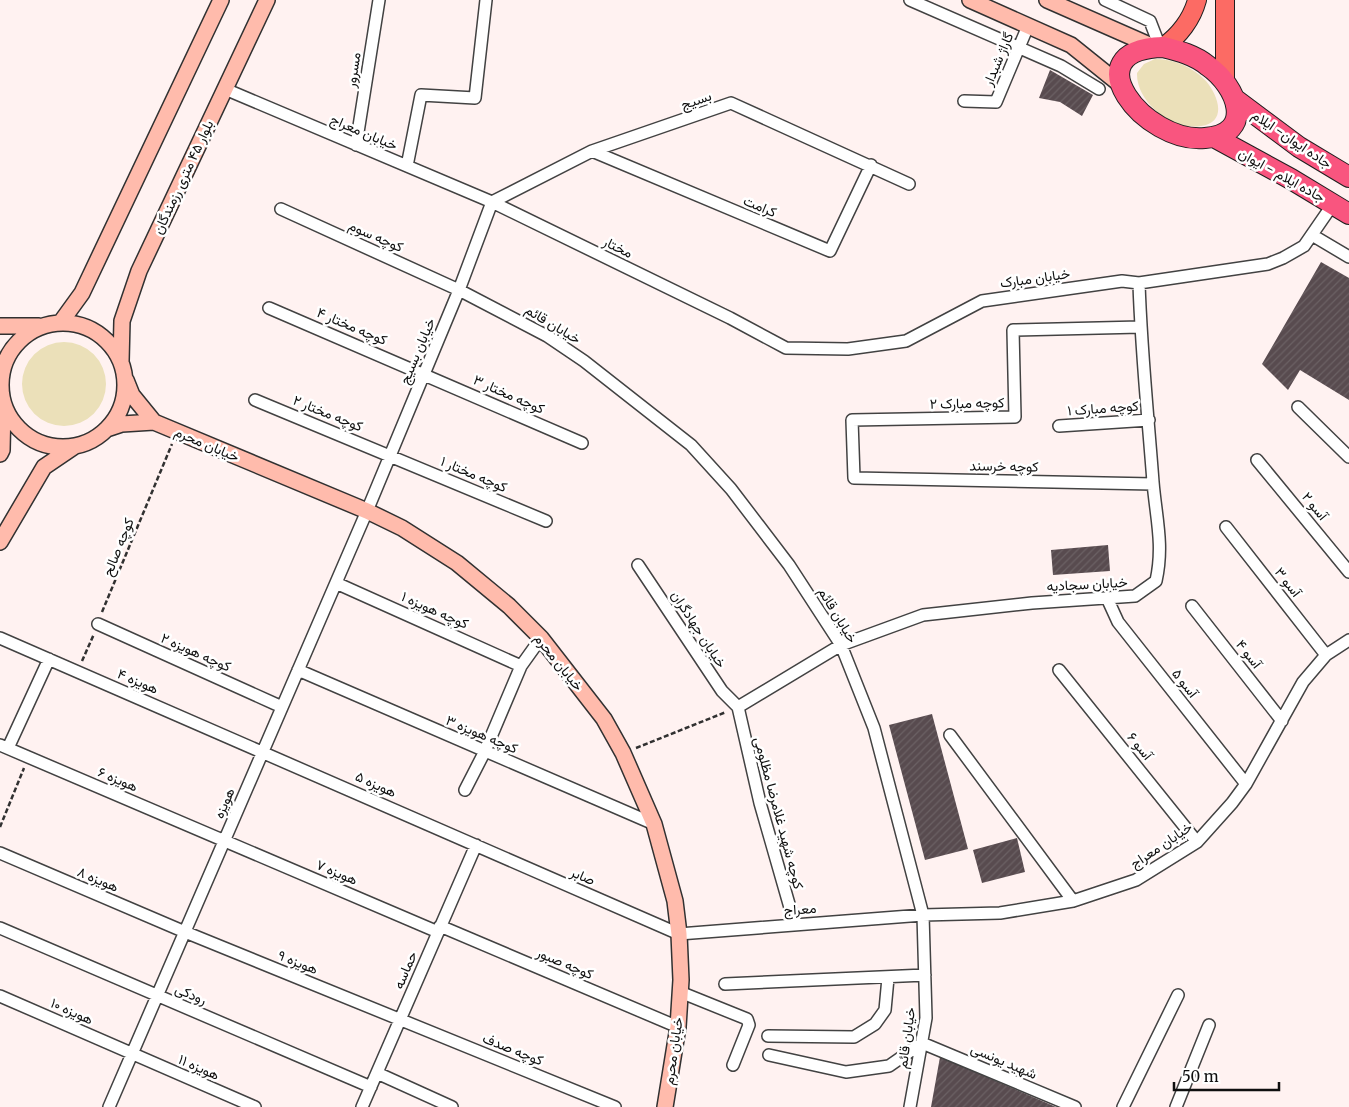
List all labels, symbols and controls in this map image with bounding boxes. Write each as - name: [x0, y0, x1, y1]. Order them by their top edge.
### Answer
- street label: گاراژ شبدار: [978, 30, 1017, 89]
- street label: مسرور: [341, 51, 365, 90]
- street label: بسیج: [678, 86, 714, 116]
- street label: جاده ایوان- ایلام: [1249, 106, 1335, 172]
- street label: خیابان معراج: [327, 110, 400, 156]
- street label: بلوار ۴۵ متری رزمندگان: [149, 117, 217, 237]
- street label: جاده ایلام - ایوان: [1236, 144, 1328, 206]
- street label: کرامت: [741, 191, 779, 221]
- street label: کوچه سوم: [345, 216, 406, 257]
- street label: مختار: [599, 232, 636, 262]
- street label: خیابان مبارک: [999, 264, 1071, 292]
- street label: خیابان قائم: [522, 300, 584, 348]
- street label: کوچه مختار ۴: [314, 303, 390, 350]
- street label: خیابان بسیج: [395, 315, 441, 388]
- street label: کوچه مختار ۳: [470, 370, 547, 419]
- street label: کوچه مختار ۲: [290, 391, 366, 436]
- street label: کوچه مبارک ۲: [929, 393, 1005, 414]
- street label: کوچه مبارک ۱: [1067, 397, 1139, 420]
- street label: خیابان محرم: [172, 422, 242, 466]
- street label: کوچه مختار ۱: [438, 452, 510, 497]
- street label: کوچه خرسند: [969, 456, 1039, 477]
- street label: آسو ۲: [1298, 488, 1333, 525]
- street label: کوچه صالح: [98, 515, 140, 580]
- street label: آسو ۳: [1271, 563, 1306, 602]
- street label: خیابان سجادیه: [1046, 573, 1128, 595]
- street label: خیابان قائم: [814, 584, 862, 646]
- street label: کوچه هویزه ۱: [398, 587, 471, 634]
- street label: خیابان جهادگران: [667, 587, 731, 671]
- street label: کوچه هویزه ۲: [158, 629, 234, 676]
- street label: خیابان محرم: [530, 630, 588, 694]
- street label: آسو ۴: [1232, 636, 1267, 673]
- street label: هویزه ۴: [115, 664, 162, 698]
- street label: آسو ۵: [1168, 665, 1203, 703]
- street label: کوچه هویزه ۳: [443, 711, 521, 758]
- street label: آسو ۶: [1123, 728, 1158, 765]
- street label: کوچه شهید غلامرضا مظلومی: [749, 735, 808, 891]
- street label: هویزه ۶: [95, 763, 141, 796]
- street label: هویزه ۵: [353, 767, 400, 801]
- street label: هویزه: [209, 785, 239, 821]
- street label: خیابان معراج: [1126, 818, 1197, 874]
- street label: هویزه ۷: [314, 855, 361, 889]
- street label: هویزه ۸: [75, 862, 122, 896]
- street label: صابر: [567, 862, 598, 889]
- street label: معراج: [783, 899, 817, 921]
- street label: کوچه صبور: [533, 943, 596, 984]
- street label: هویزه ۹: [275, 946, 321, 978]
- street label: حماسه: [389, 948, 421, 992]
- street label: رودکی: [172, 979, 210, 1009]
- street label: هویزه ۱۰: [48, 994, 96, 1028]
- street label: خیابان قائم: [893, 1006, 919, 1070]
- street label: خیابان محرم: [659, 1016, 687, 1086]
- street label: کوچه صدف: [480, 1029, 546, 1070]
- street label: شهید یونسی: [968, 1039, 1040, 1083]
- street label: هویزه ۱۱: [176, 1050, 223, 1084]
- scale bar: [1174, 1060, 1279, 1092]
- text: 50 m: [1182, 1067, 1219, 1086]

